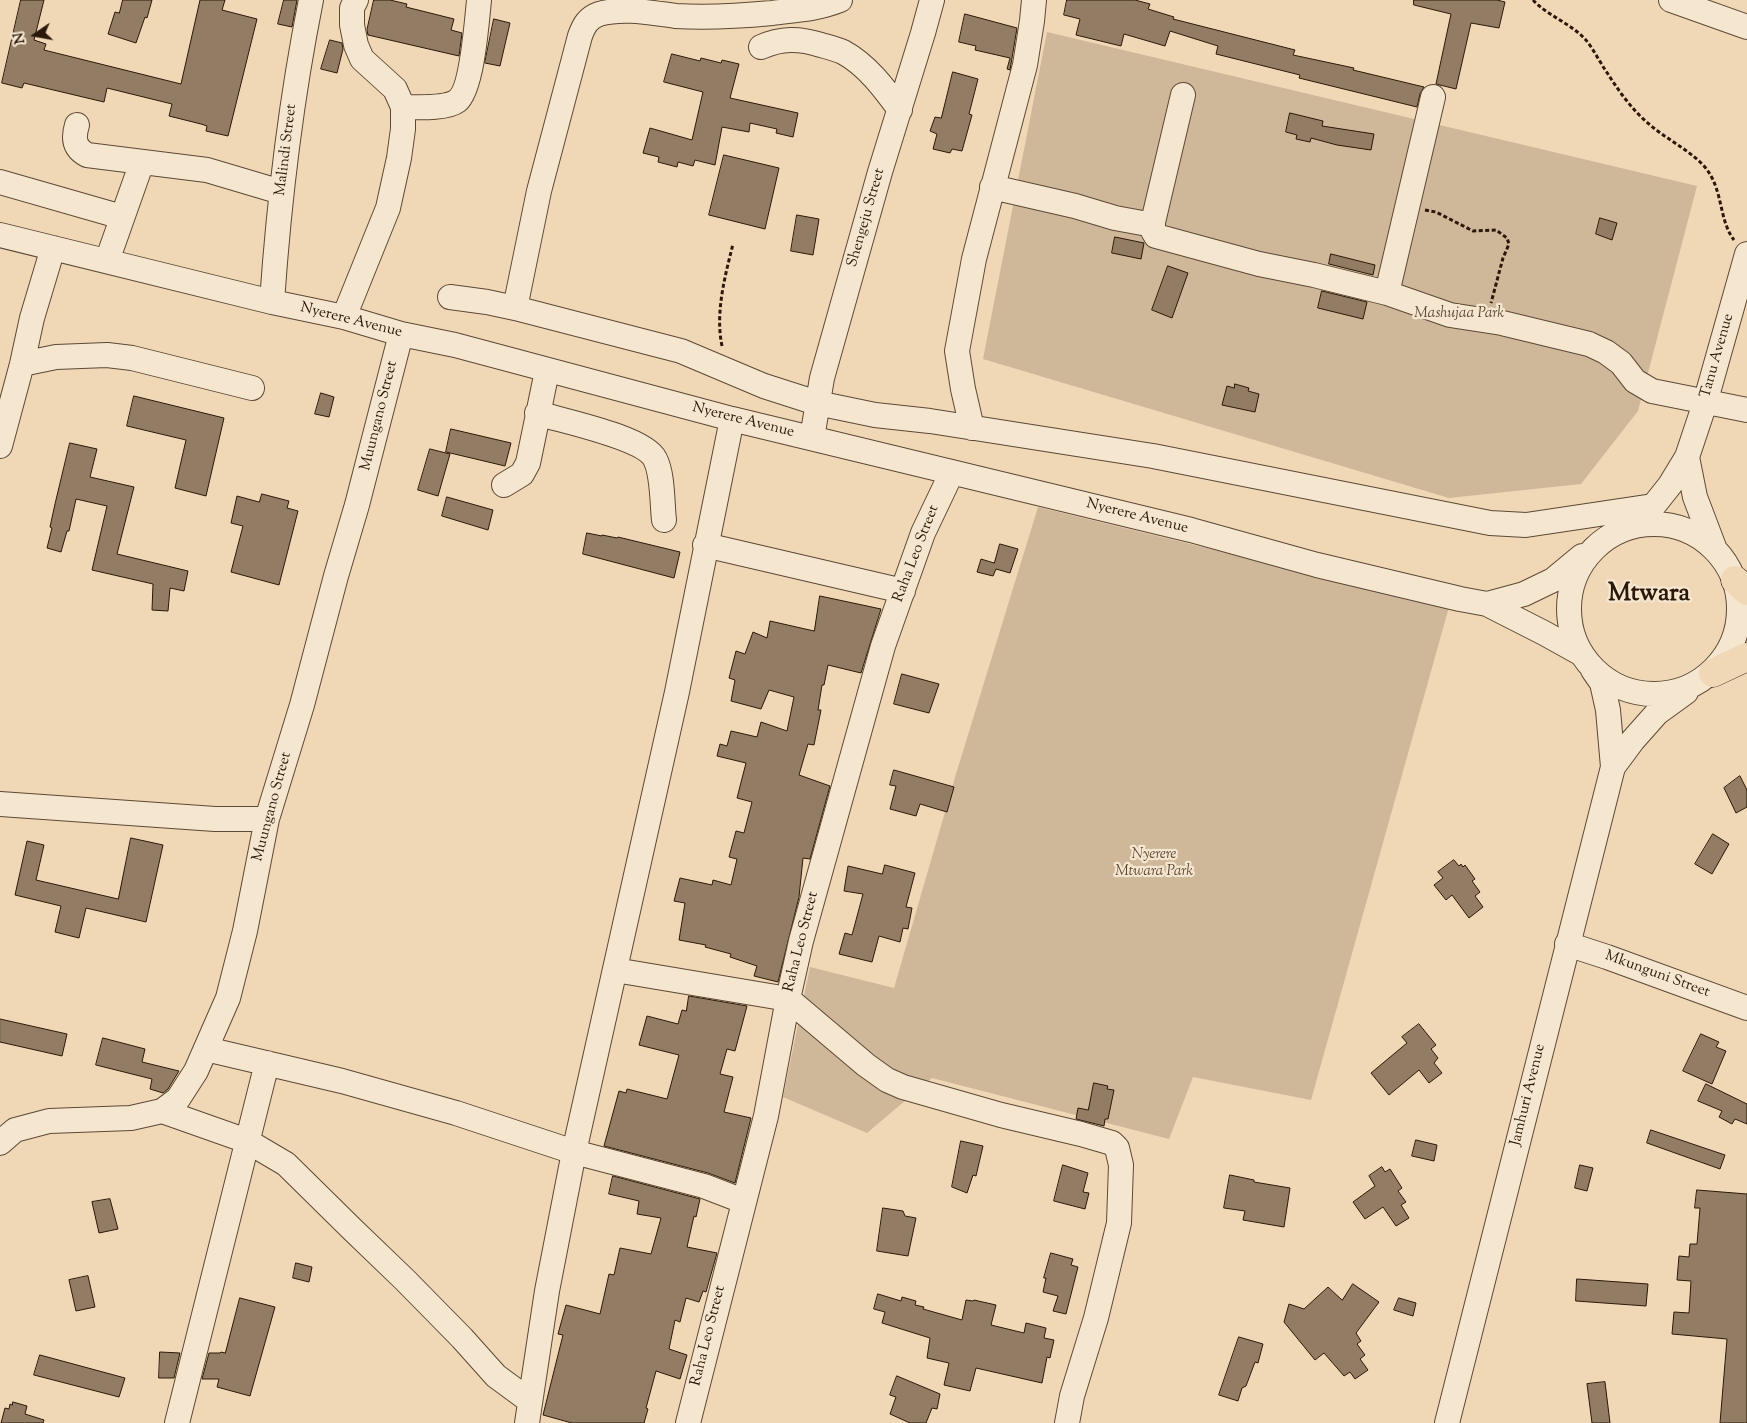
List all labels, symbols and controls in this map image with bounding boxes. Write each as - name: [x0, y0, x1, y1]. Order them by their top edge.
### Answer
- north arrow: [10, 10, 60, 60]
- text: N: [9, 31, 31, 46]
- street label: Malindi Street: [272, 103, 302, 197]
- street label: Shengeju Street: [844, 166, 890, 270]
- street label: Nyerere Avenue: [298, 300, 404, 342]
- park label: Mashujaa Park: [1414, 305, 1504, 323]
- street label: Tanu Avenue: [1697, 312, 1739, 400]
- street label: Muungano Street: [358, 359, 402, 473]
- street label: Nyerere Avenue: [690, 400, 796, 442]
- street label: Nyerere Avenue: [1084, 496, 1190, 538]
- street label: Raha Leo Street: [890, 503, 944, 605]
- district label: Mtwara: [1608, 581, 1690, 611]
- street label: Muungano Street: [250, 750, 296, 864]
- park label: Nyerere Mtwara Park: [1115, 846, 1193, 881]
- street label: Raha Leo Street: [781, 890, 823, 994]
- street label: Mkunguni Street: [1602, 948, 1712, 1002]
- street label: Jamhuri Avenue: [1508, 1042, 1550, 1148]
- street label: Raha Leo Street: [688, 1284, 730, 1388]

